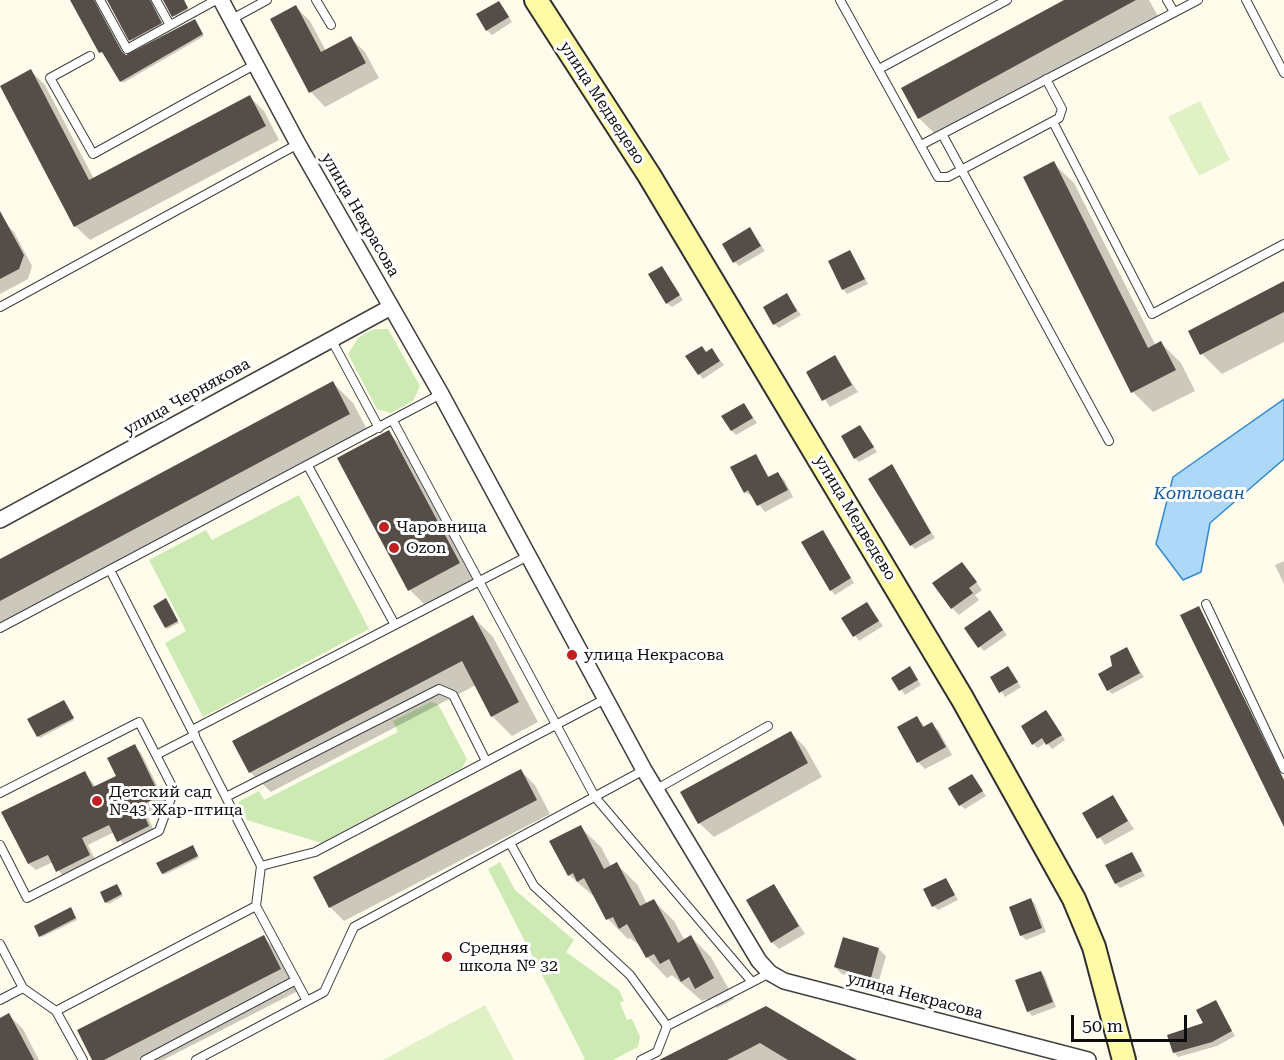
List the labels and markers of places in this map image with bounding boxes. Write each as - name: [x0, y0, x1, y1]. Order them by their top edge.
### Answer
- place label: Чаровница: [396, 517, 487, 537]
- marker: Чаровница: [377, 520, 391, 534]
- place label: Ozon: [406, 538, 446, 558]
- marker: Ozon: [387, 541, 401, 555]
- place label: улица Некрасова: [584, 645, 724, 665]
- marker: улица Некрасова: [565, 648, 579, 662]
- place label: Детский сад №43 Жар-птица: [109, 782, 243, 820]
- marker: Детский сад №43 Жар-птица: [90, 794, 104, 808]
- place label: Средняя школа № 32: [459, 938, 558, 976]
- marker: Средняя школа № 32: [440, 950, 454, 964]

